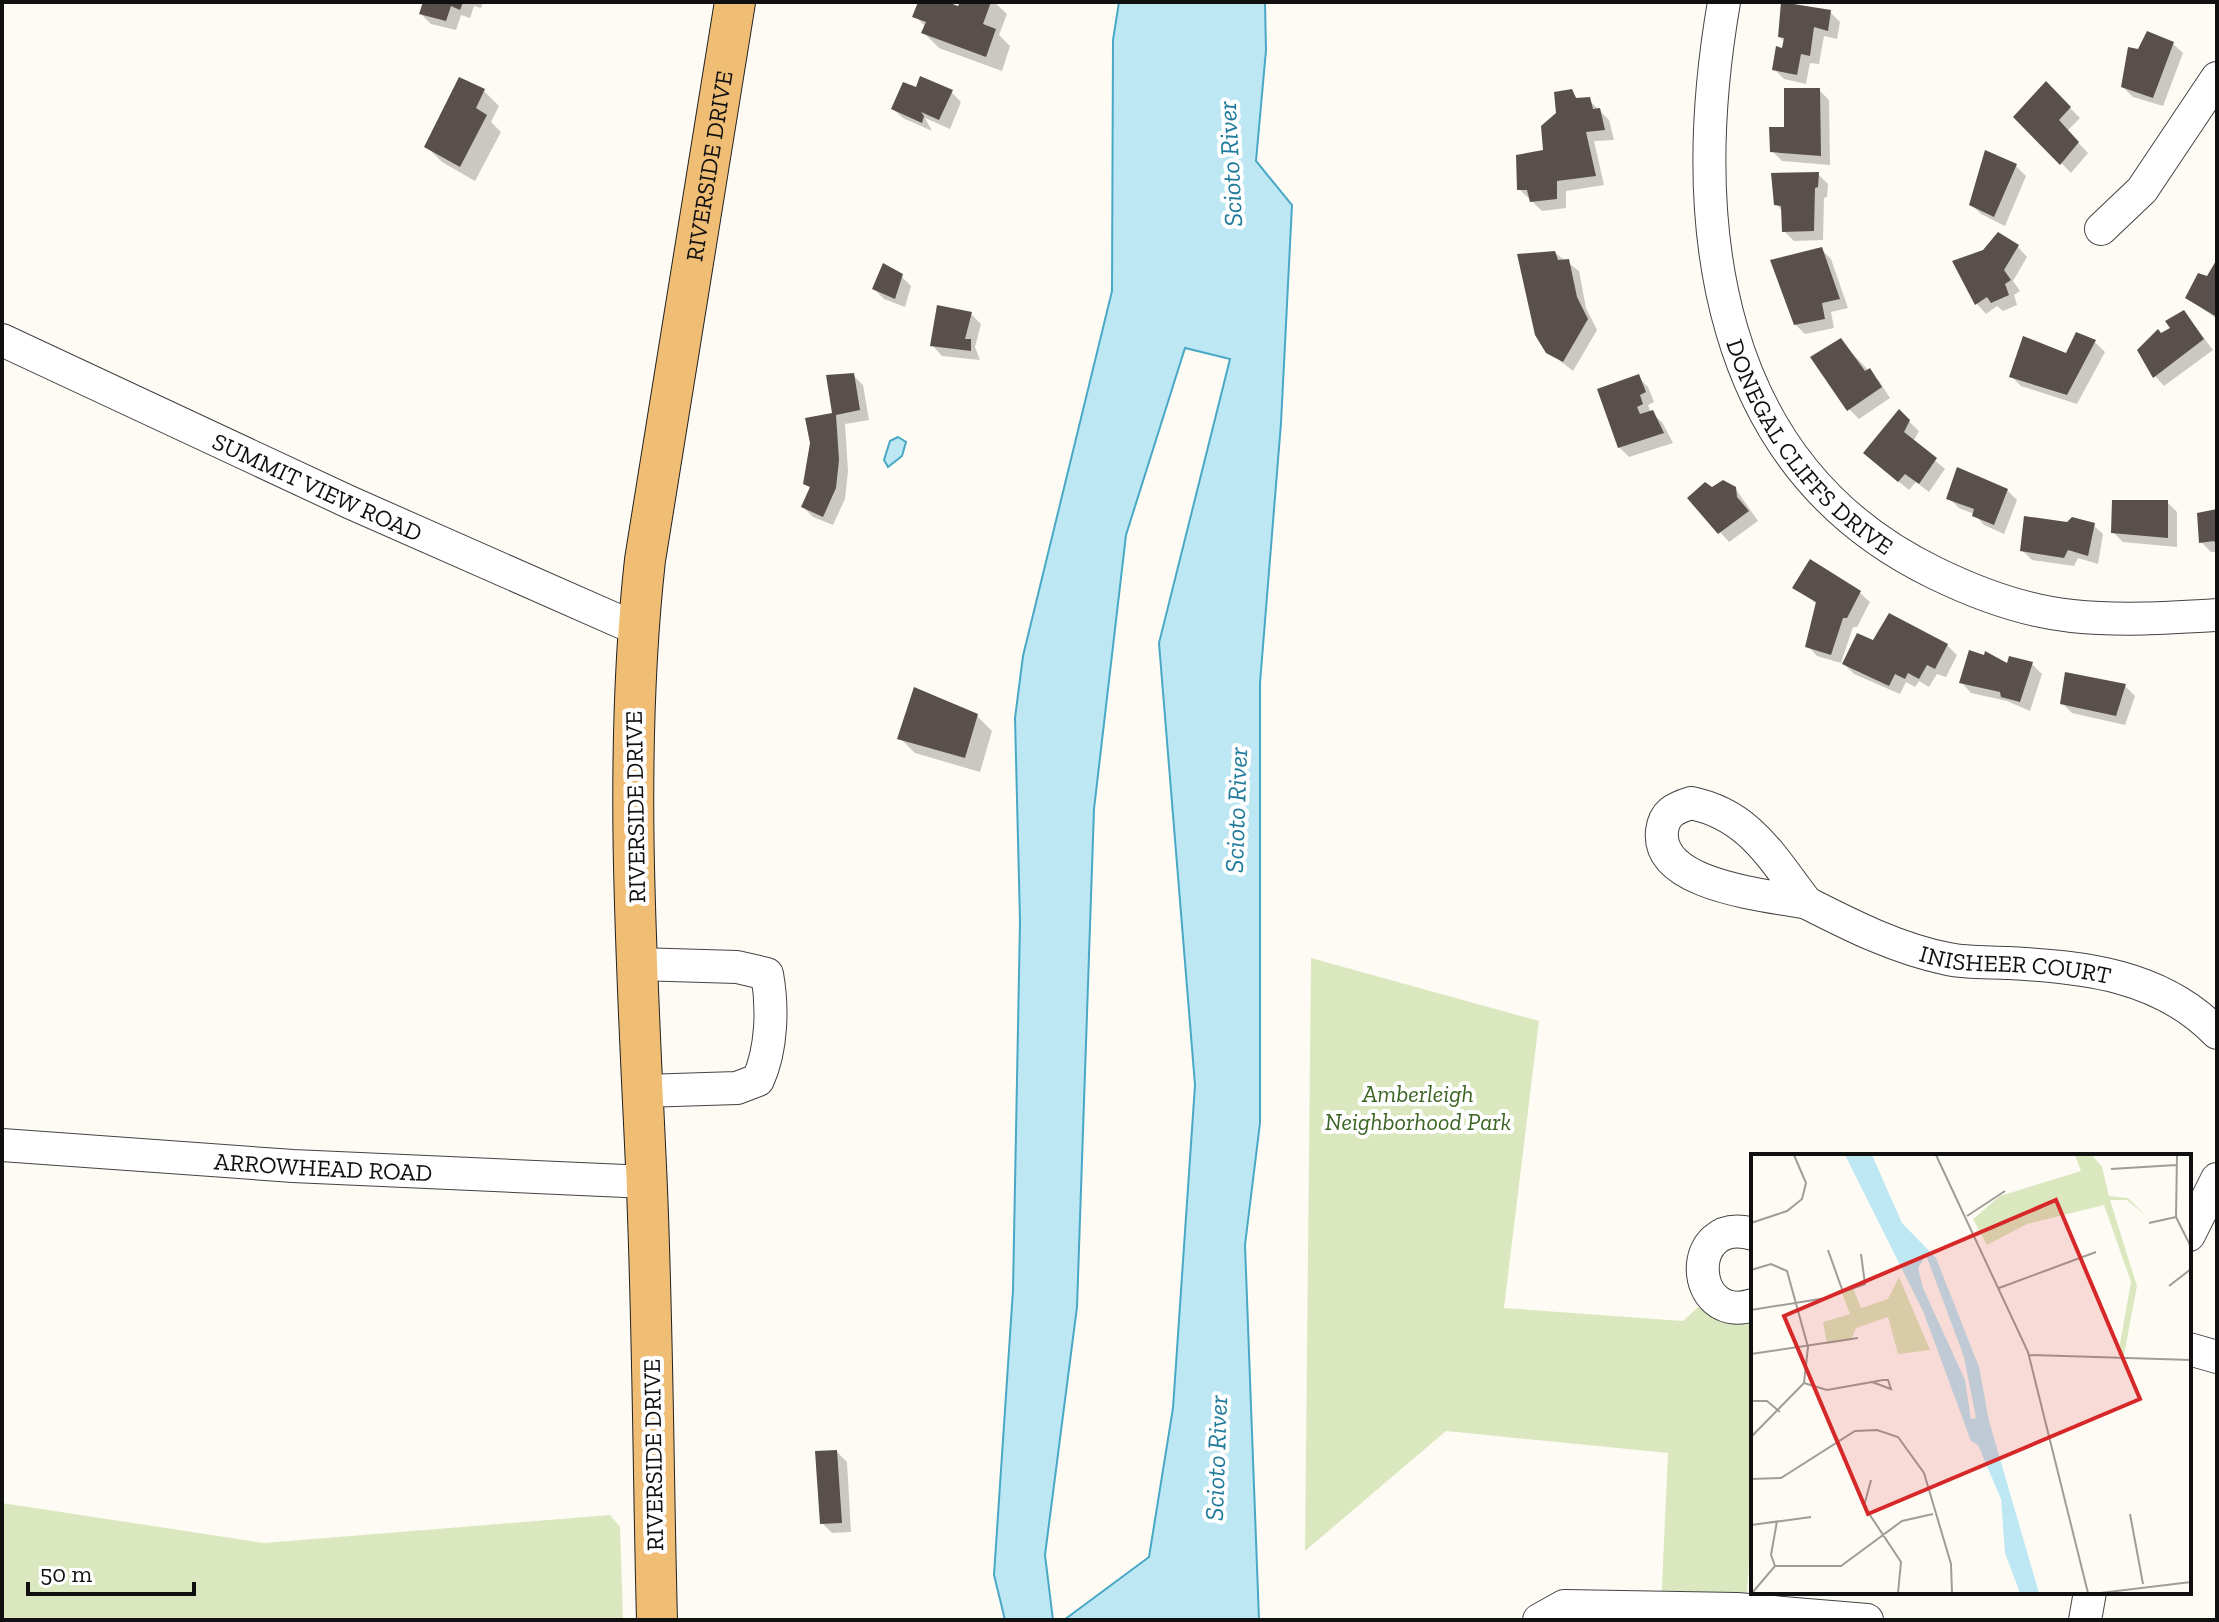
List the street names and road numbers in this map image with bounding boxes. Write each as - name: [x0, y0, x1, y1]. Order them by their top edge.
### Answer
- street label: RIVERSIDE DRIVE: [679, 68, 738, 263]
- street label: DONEGAL CLIFFS DRIVE: [1721, 335, 1899, 560]
- street label: SUMMIT VIEW ROAD: [208, 426, 427, 547]
- street label: RIVERSIDE DRIVE: [619, 710, 651, 904]
- street label: INISHEER COURT: [1917, 938, 2114, 989]
- street label: ARROWHEAD ROAD: [213, 1146, 433, 1187]
- street label: RIVERSIDE DRIVE: [637, 1358, 669, 1552]

